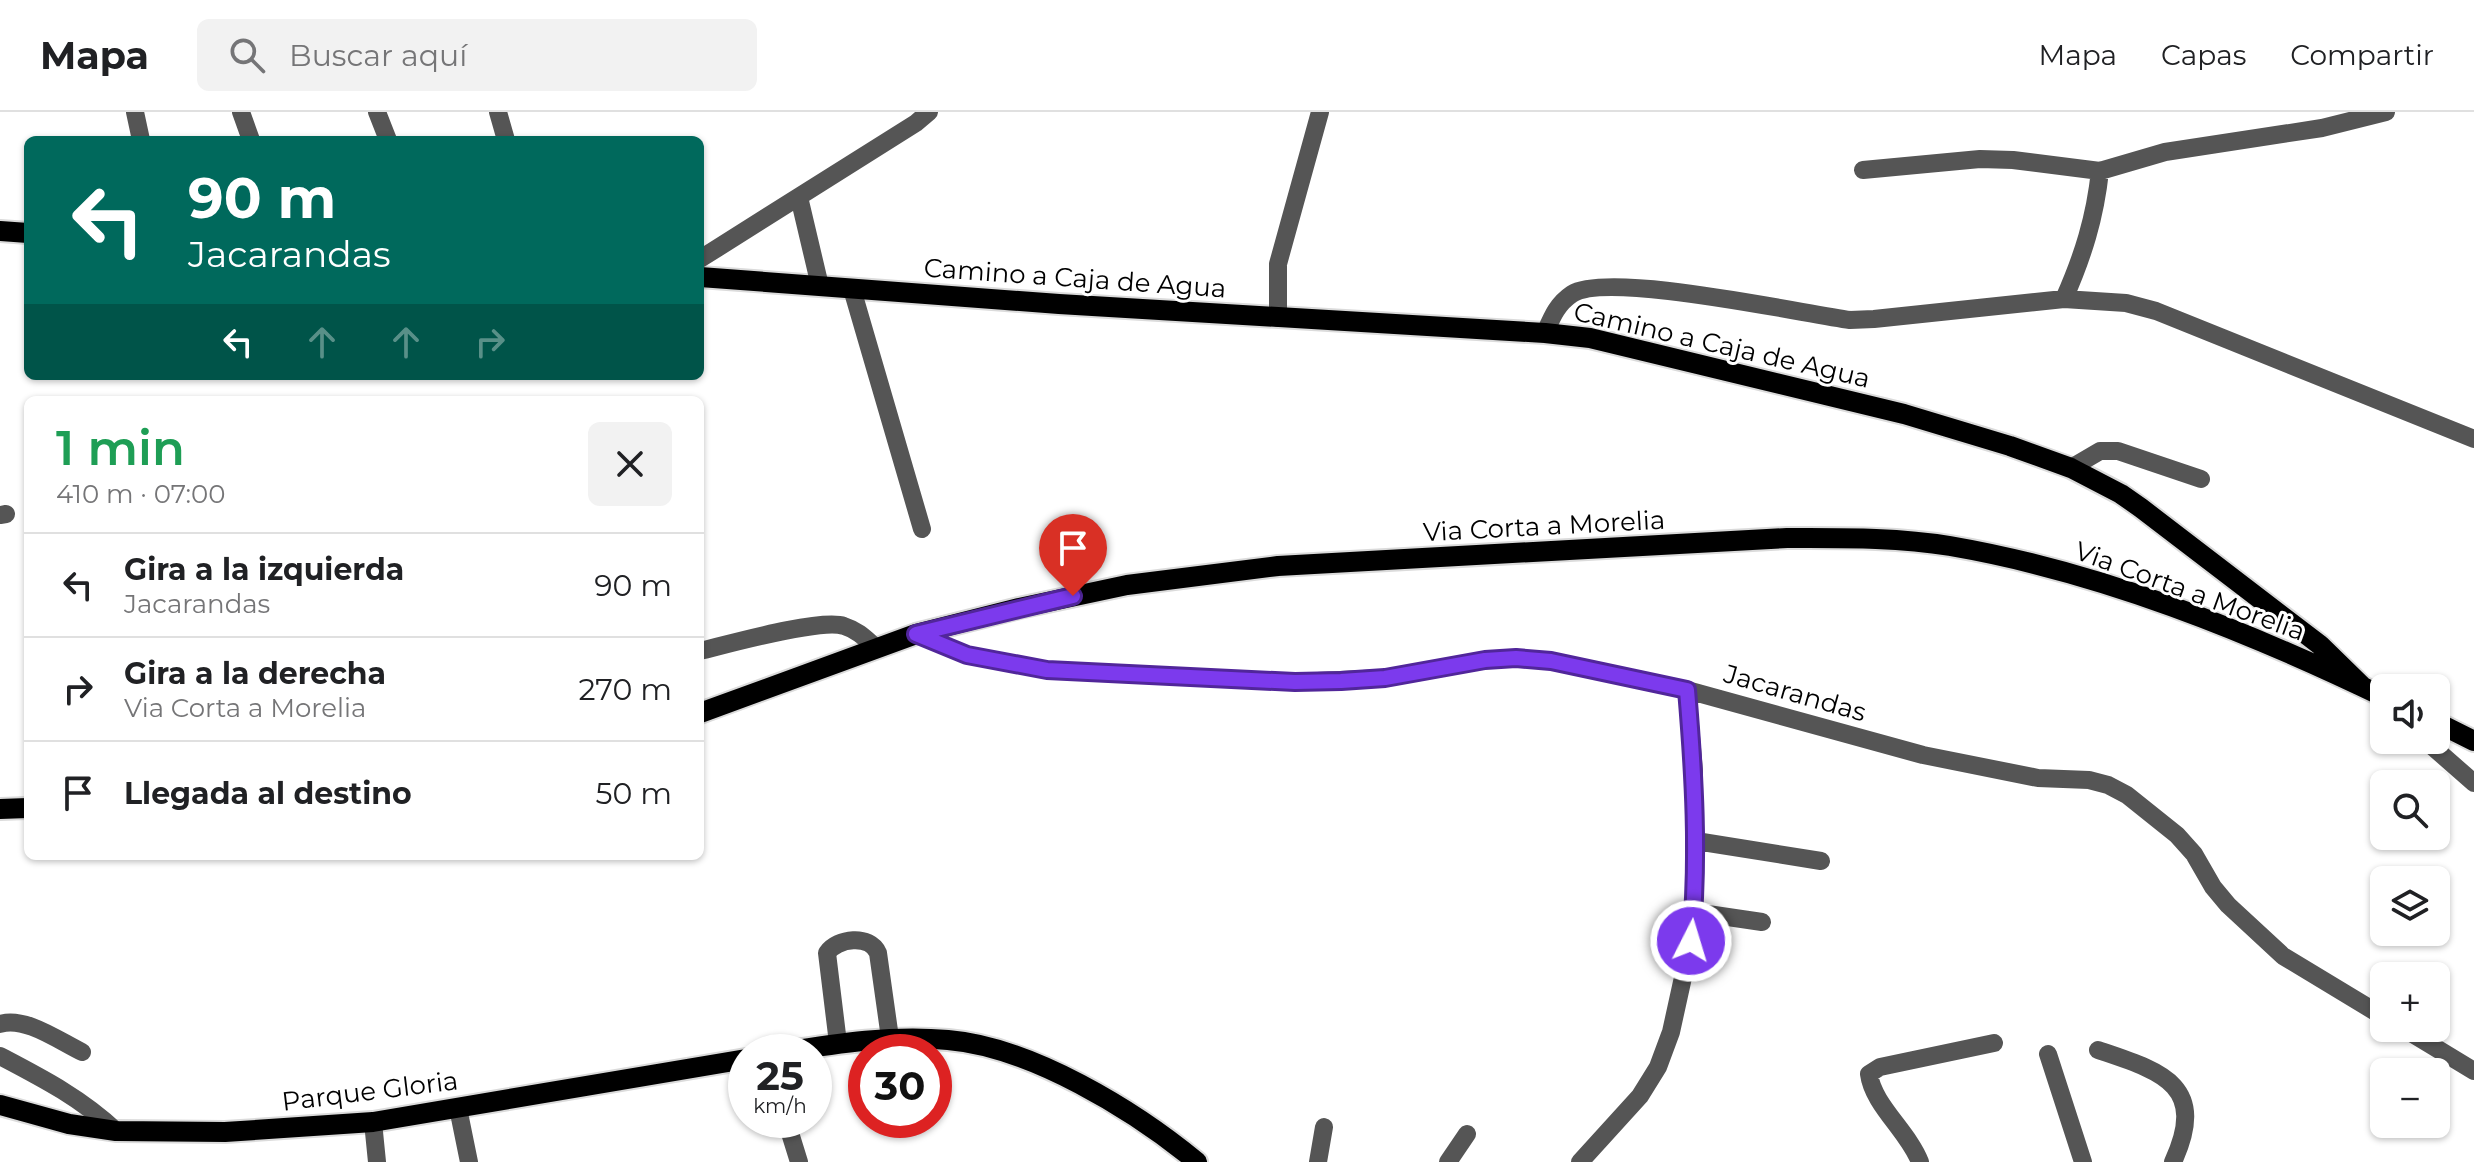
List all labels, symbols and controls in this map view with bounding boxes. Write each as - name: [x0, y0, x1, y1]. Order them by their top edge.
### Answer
- search box: [197, 19, 757, 91]
- text: Mapa: [40, 32, 149, 79]
- icon: search: [225, 33, 269, 77]
- text: Buscar aquí: [289, 37, 467, 74]
- text: Mapa: [2038, 38, 2117, 72]
- text: Capas: [2161, 38, 2246, 72]
- text: Compartir: [2290, 38, 2434, 72]
- text: 90 m: [188, 164, 336, 232]
- icon: left: [56, 168, 160, 272]
- text: Jacarandas: [188, 232, 391, 276]
- street label: Camino a Caja de Agua: [923, 251, 1227, 305]
- street label: Camino a Caja de Agua: [1571, 295, 1873, 395]
- icon: left: [216, 320, 260, 364]
- icon: ahead: [300, 320, 344, 364]
- icon: ahead: [384, 320, 428, 364]
- icon: right: [468, 320, 512, 364]
- text: 1 min: [56, 419, 185, 477]
- button: close: [588, 422, 672, 506]
- text: 410 m · 07:00: [56, 478, 225, 510]
- street label: Via Corta a Morelia: [1422, 504, 1666, 548]
- pin: [1039, 514, 1107, 596]
- icon: arrive: [1051, 526, 1095, 570]
- street label: Via Corta a Morelia: [2071, 535, 2309, 647]
- text: Gira a la izquierda: [124, 551, 404, 588]
- icon: left: [56, 563, 100, 607]
- text: 90 m: [594, 567, 672, 604]
- text: Jacarandas: [124, 588, 270, 620]
- text: Gira a la derecha: [124, 655, 386, 692]
- street label: Jacarandas: [1719, 657, 1870, 729]
- icon: right: [56, 667, 100, 711]
- text: 270 m: [578, 671, 672, 708]
- map controls: [2370, 674, 2450, 1138]
- button: sound: [2370, 674, 2450, 754]
- text: Via Corta a Morelia: [124, 692, 366, 724]
- button: search: [2370, 770, 2450, 850]
- icon: arrive: [56, 771, 100, 815]
- text: Llegada al destino: [124, 775, 412, 812]
- text: 50 m: [595, 775, 672, 812]
- button: layers: [2370, 866, 2450, 946]
- position arrow: [1649, 899, 1733, 983]
- button: +: [2370, 962, 2450, 1042]
- speed limit sign: 30: [848, 1034, 952, 1138]
- text: 25: [756, 1051, 804, 1100]
- button: −: [2370, 1058, 2450, 1138]
- street label: Parque Gloria: [280, 1064, 460, 1118]
- text: km/h: [753, 1094, 807, 1118]

